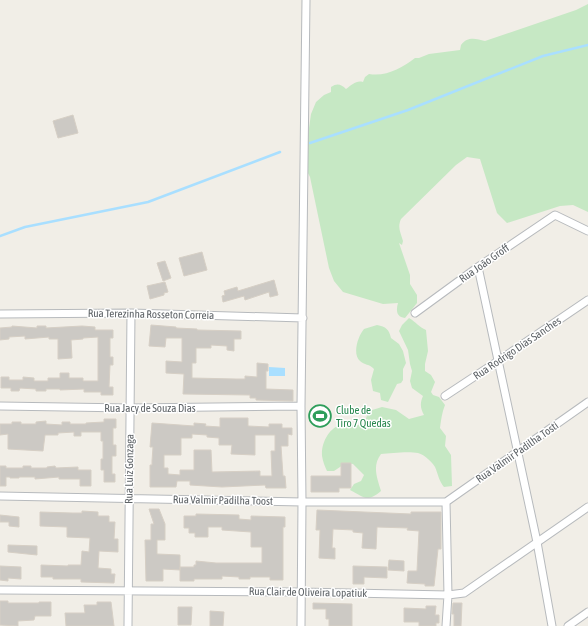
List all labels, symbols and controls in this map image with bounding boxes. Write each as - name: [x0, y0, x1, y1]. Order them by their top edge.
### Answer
- street label: Rua João Groff: [457, 241, 511, 285]
- street label: Rua Terezinha Rosseton Correia: [88, 307, 214, 321]
- street label: Rua Rodrigo Dias Sanches: [471, 314, 563, 382]
- street label: Rua Jacy de Souza Dias: [104, 402, 196, 414]
- sports icon: Clube de Tiro 7 Quedas: [307, 403, 333, 429]
- place label: Clube de Tiro 7 Quedas: [336, 404, 391, 429]
- street label: Rua Valmir Padilha Tosti: [474, 419, 560, 485]
- street label: Rua Luiz Gonzaga: [122, 434, 136, 504]
- street label: Rua Valmir Padilha Toost: [173, 493, 273, 507]
- street label: Rua Clair de Oliveira Lopatiuk: [249, 585, 367, 599]

